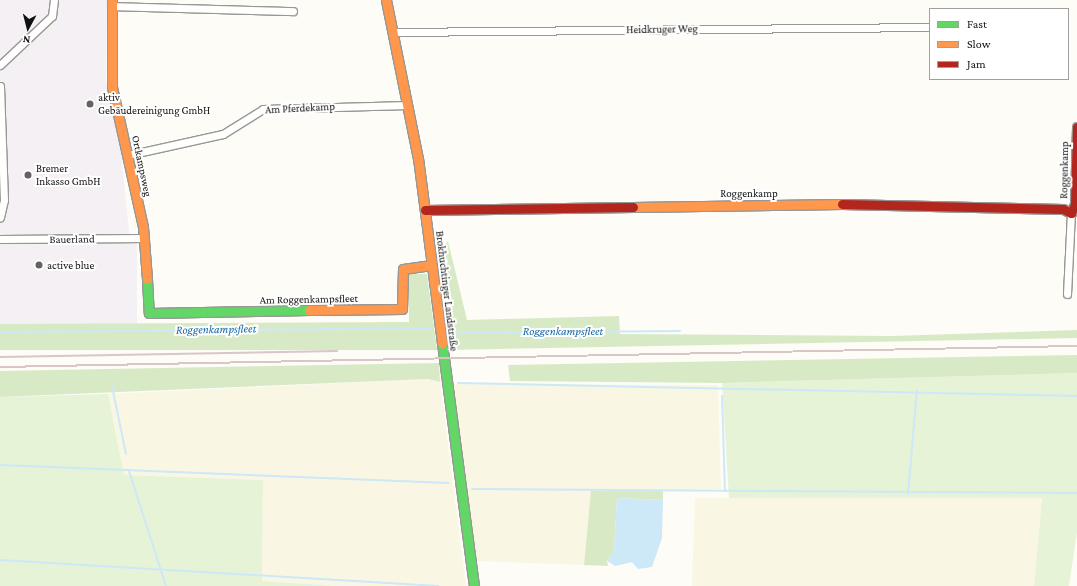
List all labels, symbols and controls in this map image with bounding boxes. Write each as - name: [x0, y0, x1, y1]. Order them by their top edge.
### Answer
- north arrow: [8, 8, 48, 48]
- legend: [929, 8, 1069, 80]
- text: Fast: [967, 17, 987, 31]
- street label: Heidkruger Weg: [626, 22, 698, 36]
- text: N: [22, 33, 31, 46]
- text: Slow: [967, 37, 991, 51]
- text: Jam: [967, 57, 986, 71]
- place label: aktiv Gebäudereinigung GmbH: [98, 91, 210, 117]
- marker: aktiv Gebäudereinigung GmbH: [85, 99, 95, 109]
- street label: Am Pferdekamp: [265, 100, 335, 116]
- street label: Ortkampsweg: [129, 134, 155, 198]
- street label: Roggenkamp: [1057, 141, 1071, 199]
- place label: Bremer Inkasso GmbH: [36, 162, 100, 188]
- marker: Bremer Inkasso GmbH: [23, 170, 33, 180]
- street label: Roggenkamp: [720, 186, 778, 200]
- street label: Brokhuchtinger Landstraße: [433, 230, 461, 352]
- street label: Bauerland: [49, 232, 95, 246]
- place label: active blue: [47, 258, 94, 272]
- marker: active blue: [34, 260, 44, 270]
- street label: Am Roggenkampsfleet: [260, 292, 358, 306]
- water label: Roggenkampsfleet: [176, 322, 256, 338]
- water label: Roggenkampsfleet: [523, 325, 603, 339]

